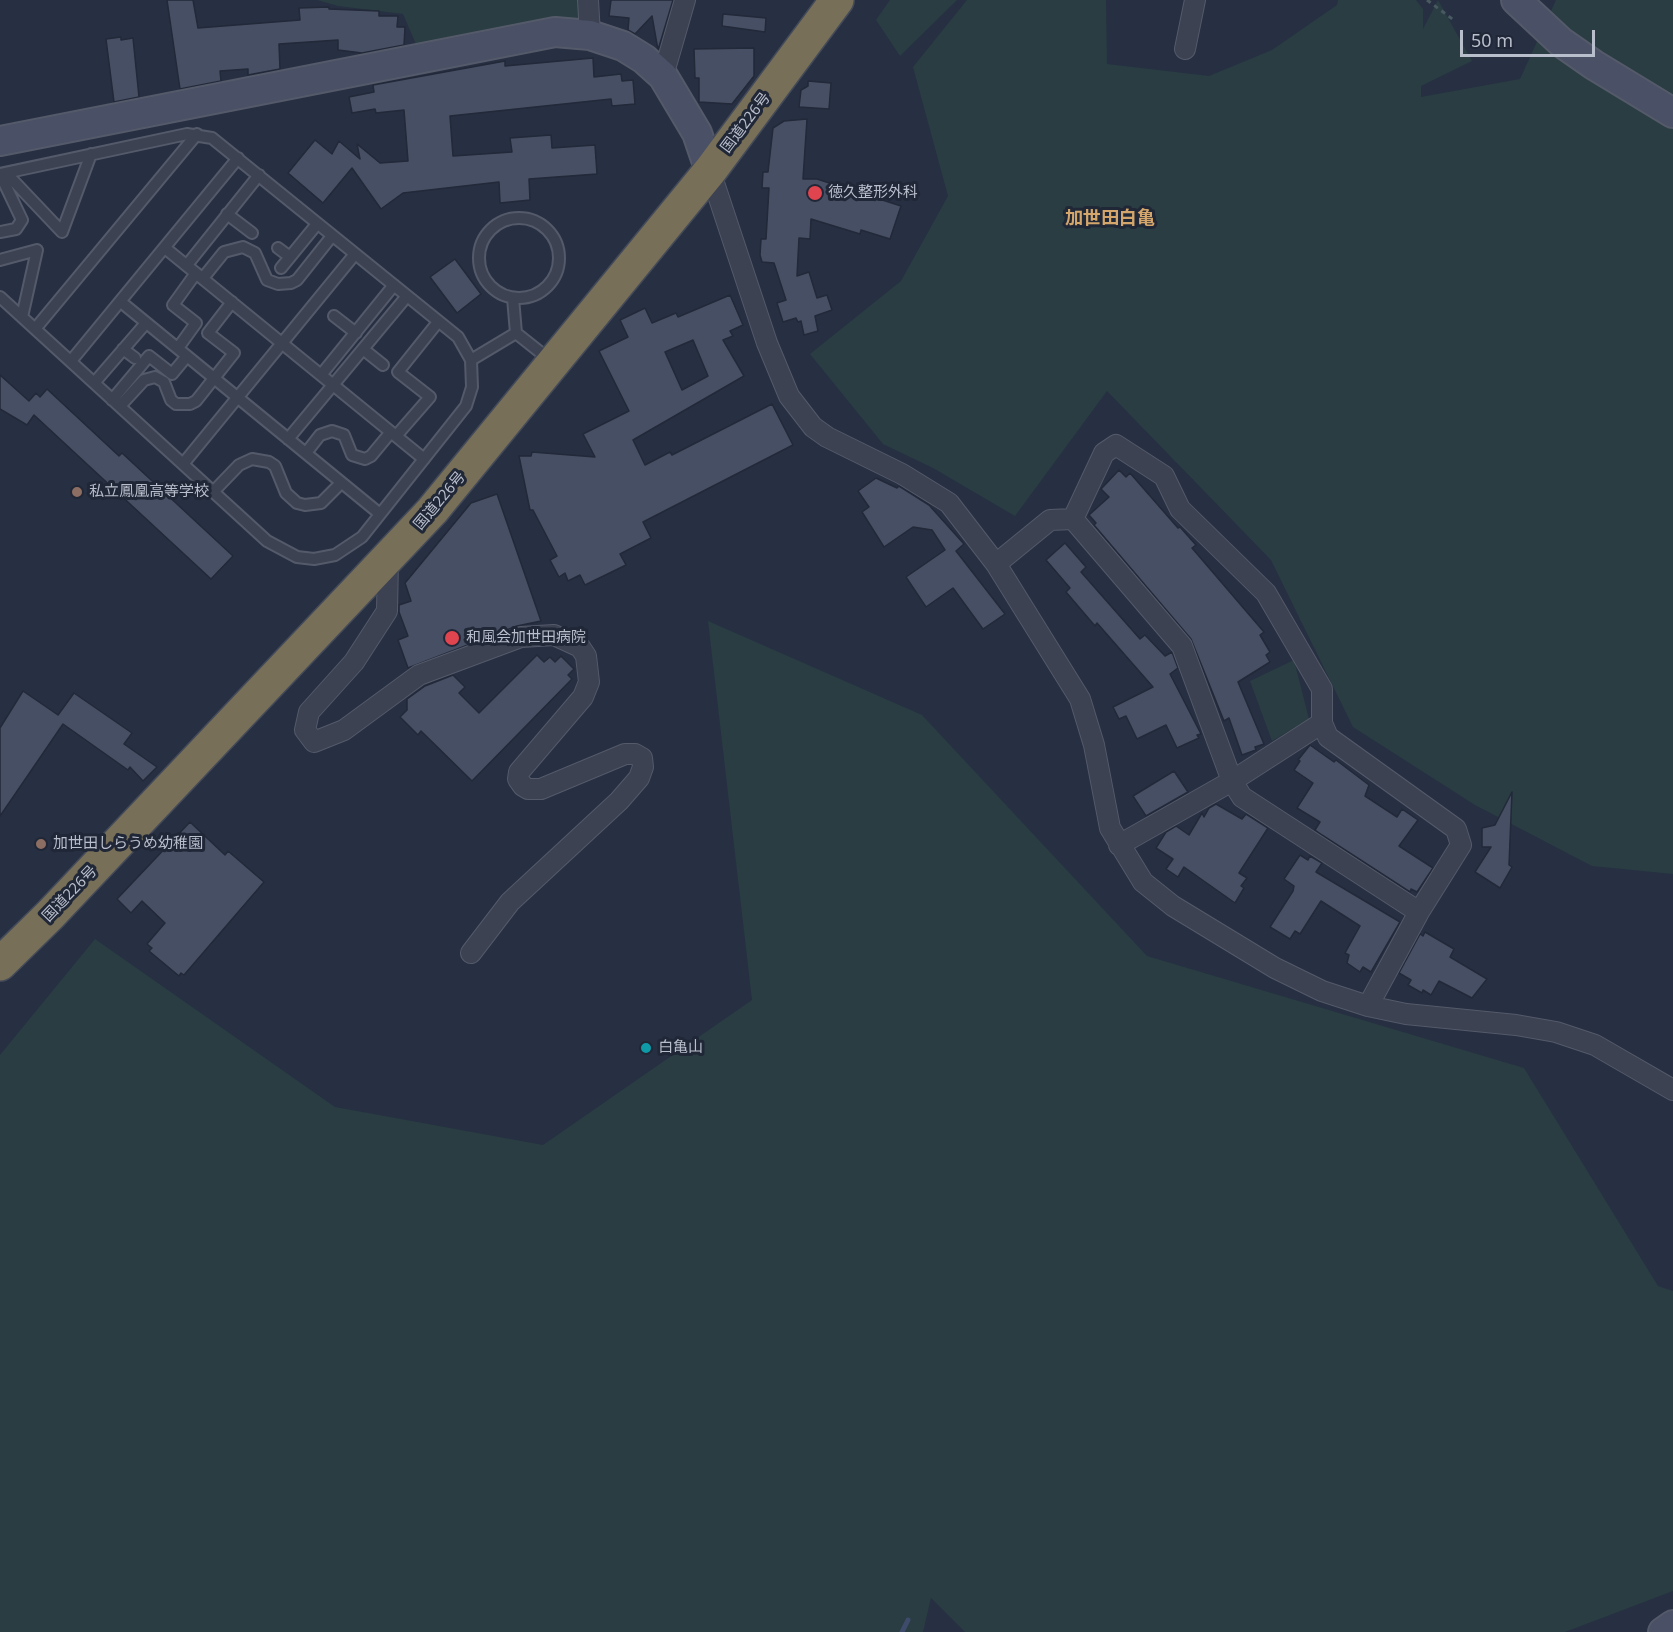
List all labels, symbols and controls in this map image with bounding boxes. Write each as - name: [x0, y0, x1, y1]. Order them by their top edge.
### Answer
- scale bar: [1463, 18, 1598, 56]
- text: 50 m: [1471, 28, 1513, 52]
- street label: 国道226号: [718, 89, 774, 157]
- marker: 徳久整形外科: [806, 184, 824, 202]
- place label: 徳久整形外科: [828, 184, 918, 202]
- district label: 加世田白亀: [1065, 208, 1155, 230]
- street label: 国道226号: [410, 468, 470, 534]
- place label: 私立鳳凰高等学校: [89, 483, 209, 501]
- marker: 私立鳳凰高等学校: [70, 485, 84, 499]
- marker: 和風会加世田病院: [443, 629, 461, 647]
- place label: 和風会加世田病院: [466, 629, 586, 647]
- place label: 加世田しらうめ幼稚園: [53, 835, 203, 853]
- marker: 加世田しらうめ幼稚園: [34, 837, 48, 851]
- street label: 国道226号: [39, 862, 101, 926]
- place label: 白亀山: [658, 1039, 703, 1057]
- marker: 白亀山: [639, 1041, 653, 1055]

